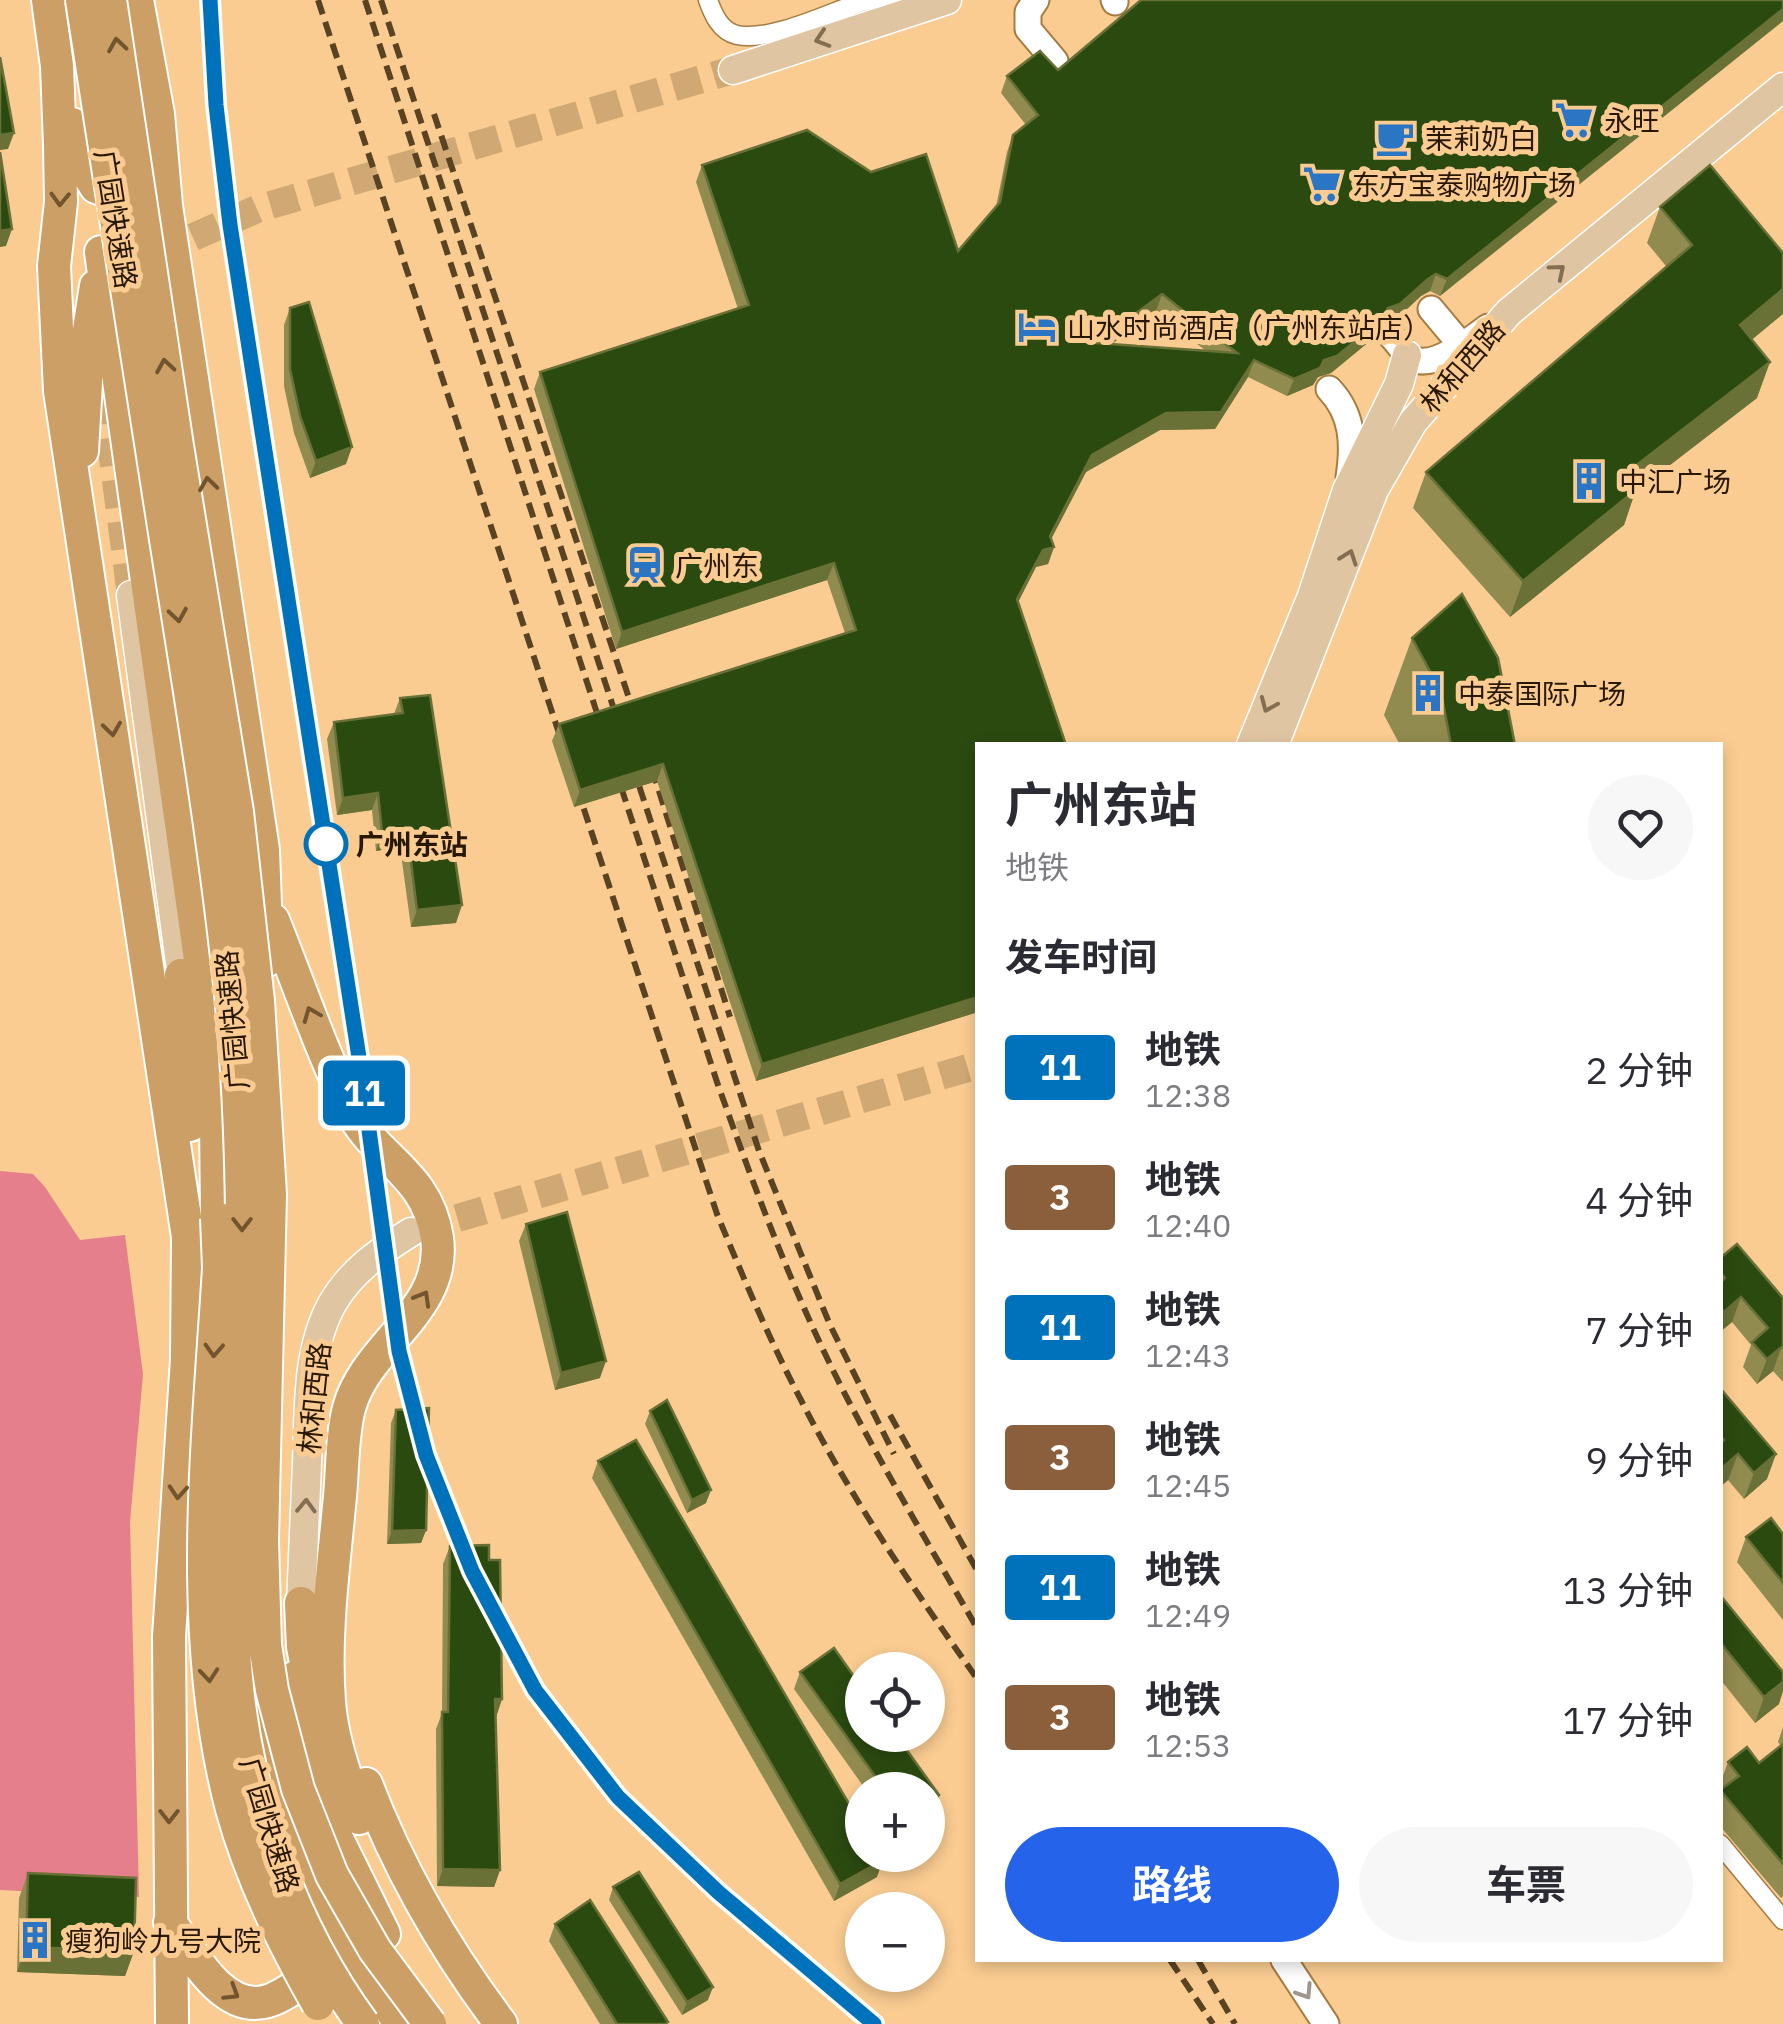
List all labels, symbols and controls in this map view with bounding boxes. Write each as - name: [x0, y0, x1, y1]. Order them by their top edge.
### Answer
- one-way arrow: [814, 28, 831, 48]
- one-way arrow: [107, 37, 128, 53]
- supermarket icon: 永旺: [1553, 99, 1595, 141]
- place label: 永旺: [1604, 102, 1660, 139]
- cafe icon: 茉莉奶白: [1374, 117, 1416, 159]
- place label: 茉莉奶白: [1425, 120, 1537, 157]
- street label: 广园快速路: [87, 147, 145, 291]
- supermarket icon: 东方宝泰购物广场: [1301, 163, 1343, 205]
- place label: 东方宝泰购物广场: [1352, 166, 1576, 203]
- one-way arrow: [49, 191, 70, 207]
- one-way arrow: [1547, 265, 1565, 283]
- hotel icon: 山水时尚酒店（广州东站店）: [1016, 306, 1058, 348]
- place label: 山水时尚酒店（广州东站店）: [1067, 309, 1431, 346]
- street label: 林和西路: [1411, 312, 1513, 420]
- one-way arrow: [155, 358, 176, 375]
- building icon: 中汇广场: [1568, 460, 1610, 502]
- place label: 中汇广场: [1619, 463, 1731, 500]
- one-way arrow: [199, 476, 220, 492]
- station icon: 广州东: [624, 544, 666, 586]
- place label: 广州东: [675, 547, 759, 584]
- one-way arrow: [1337, 549, 1357, 566]
- one-way arrow: [167, 607, 188, 623]
- building icon: 中泰国际广场: [1407, 672, 1449, 714]
- place label: 中泰国际广场: [1458, 675, 1626, 712]
- one-way arrow: [1259, 695, 1279, 713]
- one-way arrow: [100, 721, 121, 737]
- text: 广州东站: [1005, 773, 1197, 835]
- button: heart: [1588, 775, 1693, 880]
- marker: 广州东站: [305, 823, 347, 865]
- place label: 广州东站: [356, 826, 468, 863]
- text: 地铁: [1005, 846, 1069, 888]
- text: 发车时间: [1005, 932, 1157, 981]
- street label: 广园快速路: [207, 949, 257, 1091]
- one-way arrow: [303, 1006, 323, 1023]
- text: 地铁: [1145, 1024, 1221, 1073]
- text: 11: [1039, 1044, 1081, 1090]
- text: 2 分钟: [1585, 1045, 1693, 1094]
- line badge: 11: [319, 1060, 409, 1126]
- text: 11: [343, 1070, 385, 1116]
- text: 12:38: [1145, 1074, 1231, 1116]
- text: 地铁: [1145, 1154, 1221, 1203]
- text: 3: [1049, 1174, 1071, 1220]
- text: 4 分钟: [1585, 1175, 1693, 1224]
- text: 12:40: [1145, 1204, 1231, 1246]
- one-way arrow: [231, 1216, 253, 1232]
- text: 地铁: [1145, 1284, 1221, 1333]
- one-way arrow: [411, 1291, 431, 1309]
- text: 11: [1039, 1304, 1081, 1350]
- text: 7 分钟: [1585, 1305, 1693, 1354]
- text: 12:43: [1145, 1334, 1231, 1376]
- street label: 林和西路: [290, 1340, 338, 1456]
- one-way arrow: [204, 1342, 225, 1358]
- text: 地铁: [1145, 1414, 1221, 1463]
- text: 3: [1049, 1434, 1071, 1480]
- text: 9 分钟: [1585, 1435, 1693, 1484]
- text: 12:45: [1145, 1464, 1231, 1506]
- one-way arrow: [168, 1484, 190, 1500]
- one-way arrow: [295, 1497, 316, 1513]
- text: 地铁: [1145, 1544, 1221, 1593]
- text: 11: [1039, 1564, 1081, 1610]
- text: 13 分钟: [1562, 1565, 1693, 1614]
- text: 12:49: [1145, 1594, 1231, 1636]
- map controls: [845, 1652, 945, 1992]
- button: locate: [845, 1652, 945, 1752]
- one-way arrow: [198, 1667, 219, 1683]
- text: 地铁: [1145, 1674, 1221, 1723]
- text: 3: [1049, 1694, 1071, 1740]
- text: 17 分钟: [1562, 1695, 1693, 1744]
- text: 12:53: [1145, 1724, 1231, 1766]
- street label: 广园快速路: [232, 1753, 308, 1897]
- button: +: [845, 1772, 945, 1872]
- one-way arrow: [158, 1810, 180, 1825]
- button: 路线: [1005, 1827, 1339, 1942]
- button: 车票: [1359, 1827, 1693, 1942]
- button: −: [845, 1892, 945, 1992]
- building icon: 瘦狗岭九号大院: [14, 1919, 56, 1961]
- place label: 瘦狗岭九号大院: [65, 1922, 261, 1959]
- one-way arrow: [221, 1981, 239, 2000]
- one-way arrow: [1292, 1981, 1311, 1999]

